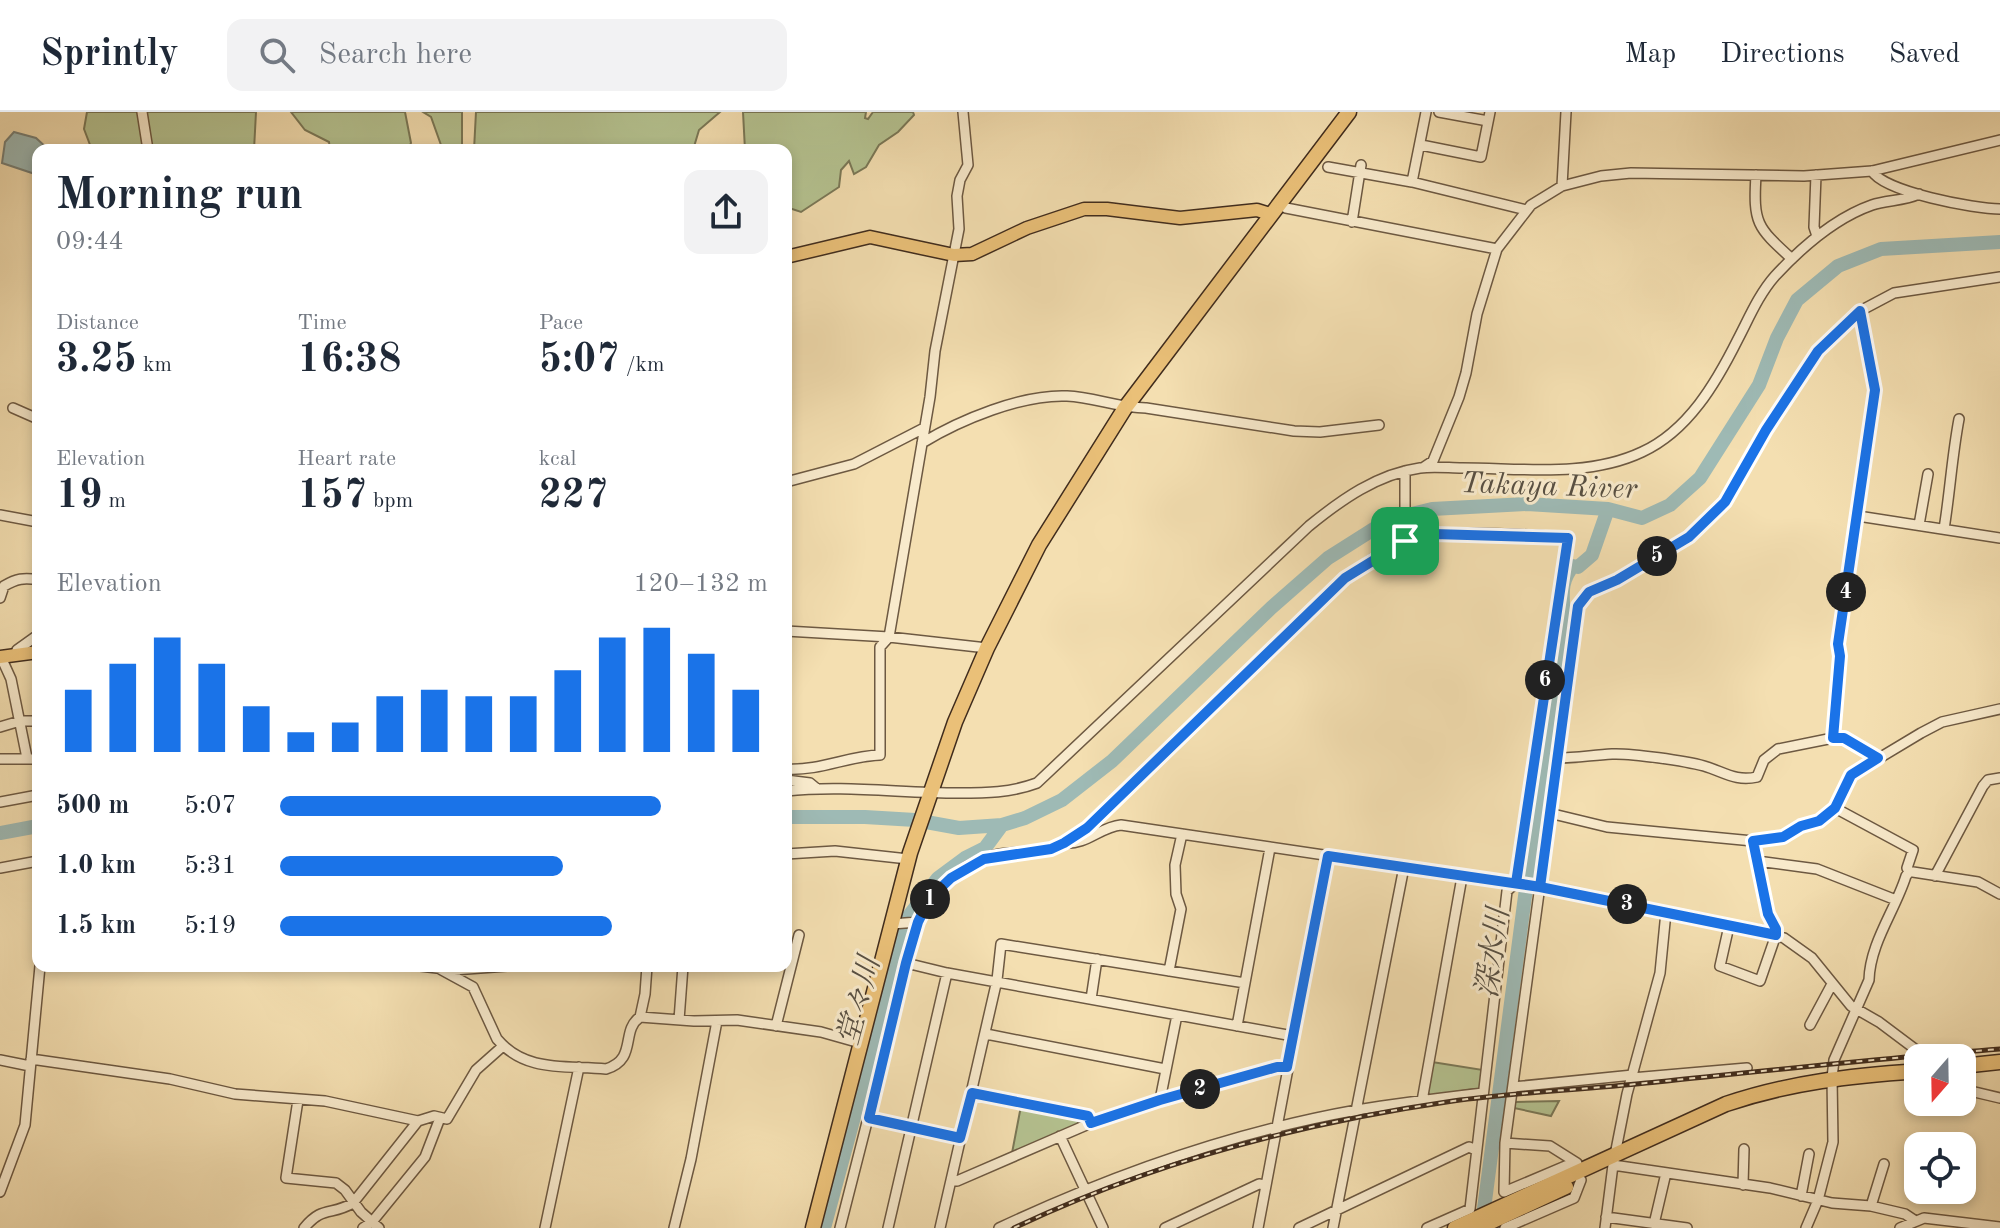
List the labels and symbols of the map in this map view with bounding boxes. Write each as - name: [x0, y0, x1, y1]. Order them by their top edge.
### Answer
- water label: Takaya River: [1460, 469, 1639, 505]
- pin: [1371, 507, 1439, 575]
- pin: 5: [1637, 536, 1677, 576]
- pin: 4: [1826, 572, 1866, 612]
- pin: 6: [1525, 660, 1565, 700]
- pin: 1: [910, 879, 950, 919]
- pin: 3: [1607, 884, 1647, 924]
- water label: 深水川: [1470, 903, 1516, 1000]
- water label: 堂々川: [831, 950, 887, 1049]
- north arrow: [1904, 1044, 1976, 1116]
- pin: 2: [1180, 1069, 1220, 1109]

